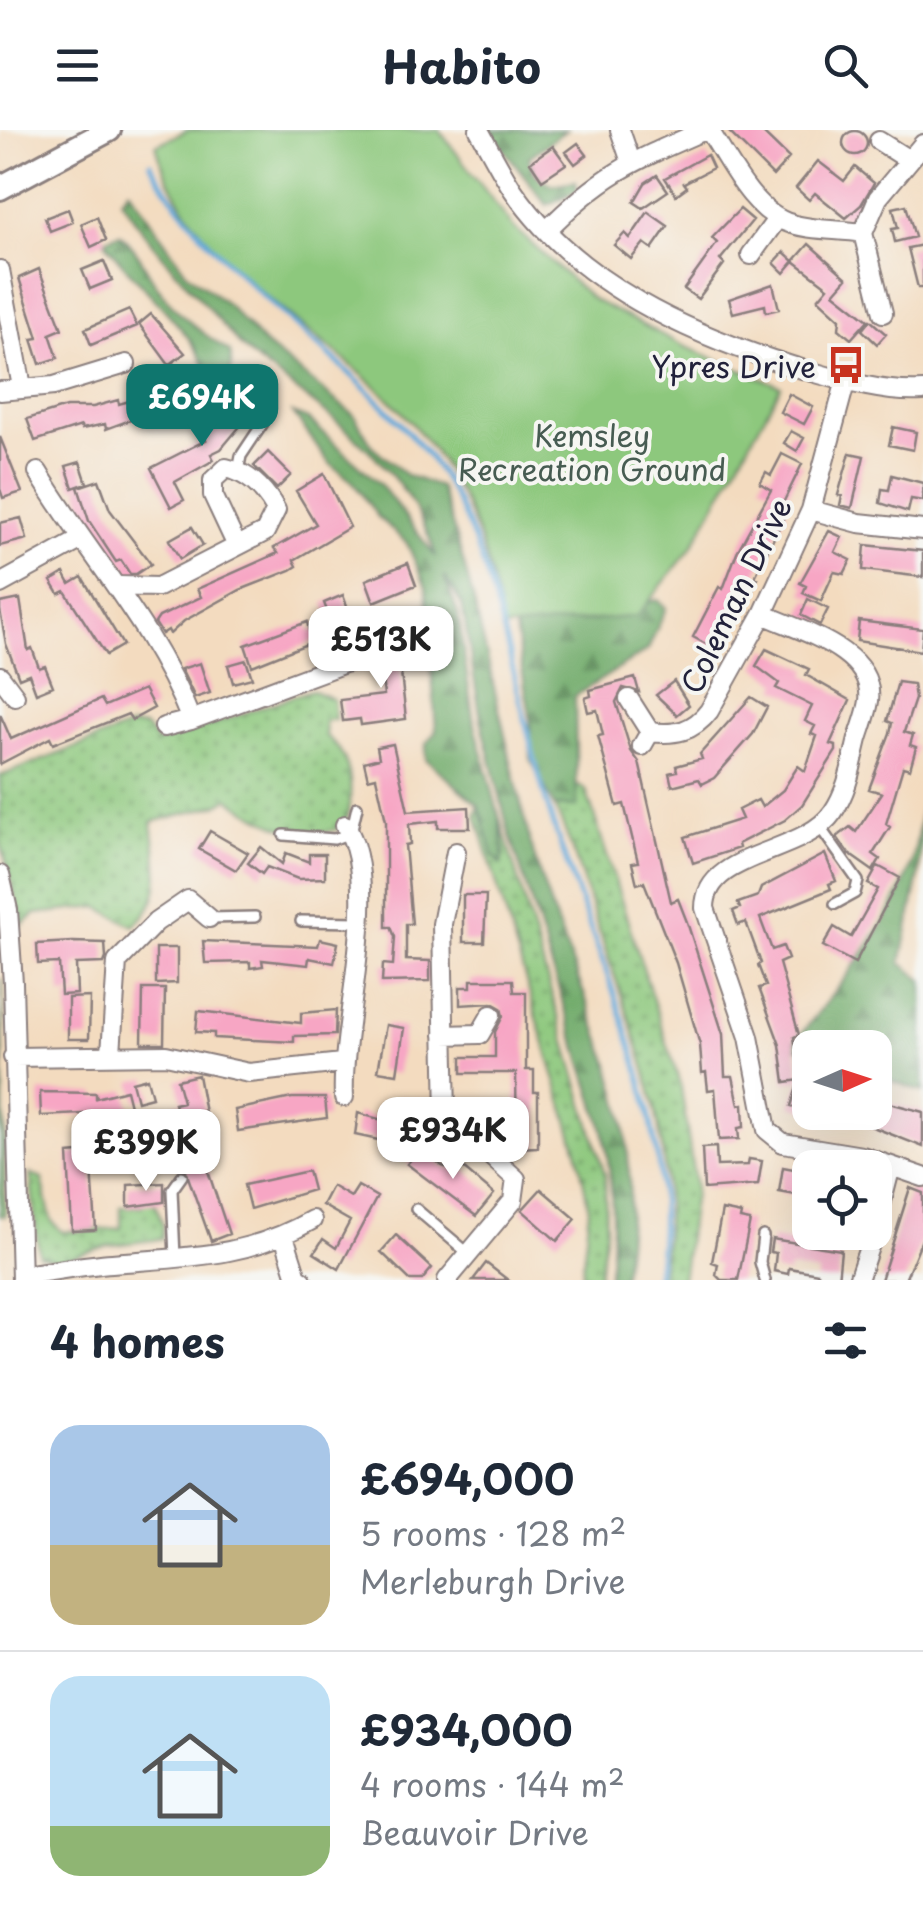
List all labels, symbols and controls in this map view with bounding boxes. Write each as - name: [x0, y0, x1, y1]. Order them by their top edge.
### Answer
- text: Habito: [382, 31, 541, 99]
- icon: menu: [50, 38, 105, 93]
- icon: search: [818, 38, 873, 93]
- place label: Ypres Drive: [651, 343, 816, 388]
- bus stop icon: Ypres Drive: [825, 344, 867, 386]
- pin: £694K: [132, 364, 272, 449]
- text: £694K: [148, 372, 256, 420]
- park label: Kemsley Recreation Ground: [458, 412, 726, 491]
- street label: Coleman Drive: [668, 489, 802, 701]
- pin: £513K: [311, 606, 451, 691]
- text: £513K: [330, 614, 432, 662]
- north arrow: [792, 1030, 892, 1130]
- map controls: [792, 1030, 892, 1250]
- pin: £934K: [383, 1097, 523, 1182]
- text: £934K: [399, 1105, 507, 1153]
- pin: £399K: [76, 1109, 216, 1194]
- text: £399K: [93, 1117, 199, 1165]
- button: locate: [792, 1150, 892, 1250]
- text: 4 homes: [50, 1309, 225, 1372]
- icon: filters: [818, 1313, 873, 1368]
- text: £694,000: [360, 1446, 574, 1509]
- icon: home: [130, 1465, 250, 1585]
- text: 5 rooms · 128 m²: [360, 1509, 626, 1557]
- text: Merleburgh Drive: [360, 1557, 625, 1605]
- text: £934,000: [360, 1697, 572, 1760]
- icon: home: [130, 1716, 250, 1836]
- text: 4 rooms · 144 m²: [360, 1760, 625, 1808]
- text: Beauvoir Drive: [360, 1808, 589, 1856]

